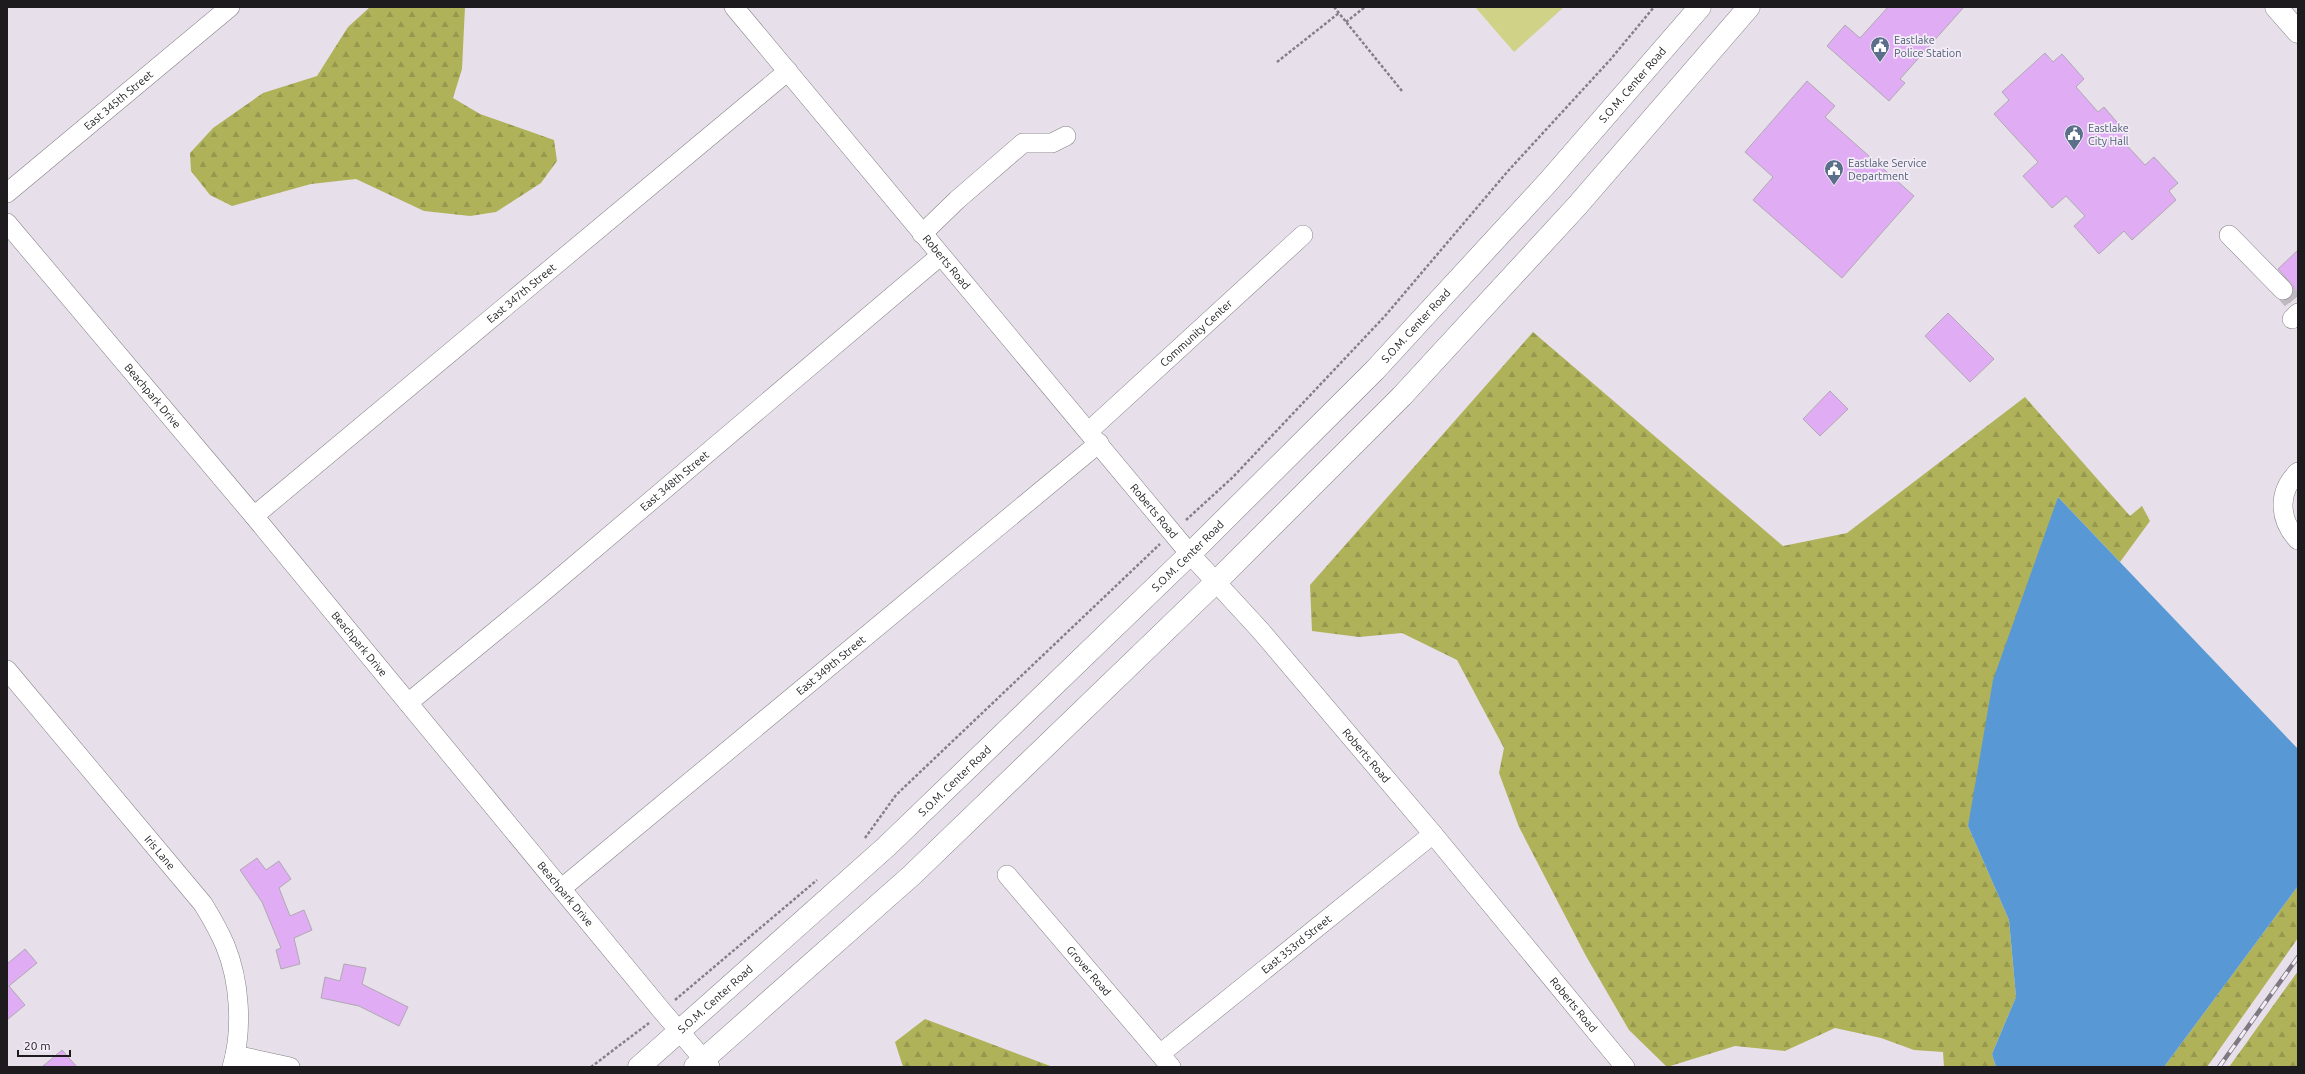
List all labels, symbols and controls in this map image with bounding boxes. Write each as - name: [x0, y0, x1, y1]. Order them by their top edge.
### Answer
- place label: Eastlake Police Station: [1894, 34, 1962, 59]
- public building icon: Eastlake Police Station: [1869, 35, 1891, 63]
- street label: S.O.M. Center Road: [1596, 45, 1668, 125]
- street label: East 345th Street: [81, 68, 156, 132]
- place label: Eastlake City Hall: [2088, 122, 2129, 147]
- public building icon: Eastlake City Hall: [2063, 123, 2085, 151]
- place label: Eastlake Service Department: [1848, 157, 1927, 182]
- public building icon: Eastlake Service Department: [1823, 158, 1845, 186]
- street label: Roberts Road: [921, 232, 973, 292]
- street label: East 347th Street: [484, 261, 559, 325]
- street label: S.O.M. Center Road: [1379, 286, 1453, 365]
- street label: Community Center: [1157, 297, 1235, 369]
- street label: Beachpark Drive: [122, 361, 183, 430]
- street label: East 348th Street: [638, 448, 712, 513]
- street label: Roberts Road: [1128, 481, 1180, 540]
- street label: S.O.M. Center Road: [1149, 518, 1226, 594]
- street label: Beachpark Drive: [329, 609, 390, 679]
- street label: East 349th Street: [794, 633, 868, 697]
- street label: Roberts Road: [1340, 726, 1393, 785]
- street label: S.O.M. Center Road: [916, 743, 993, 818]
- street label: Iris Lane: [142, 833, 177, 872]
- street label: Beachpark Drive: [535, 859, 596, 929]
- street label: East 353rd Street: [1259, 912, 1334, 976]
- street label: Grover Road: [1064, 944, 1113, 998]
- street label: S.O.M. Center Road: [675, 963, 755, 1035]
- street label: Roberts Road: [1548, 975, 1600, 1034]
- scale bar: [18, 1032, 70, 1058]
- text: 20 m: [24, 1039, 51, 1052]

